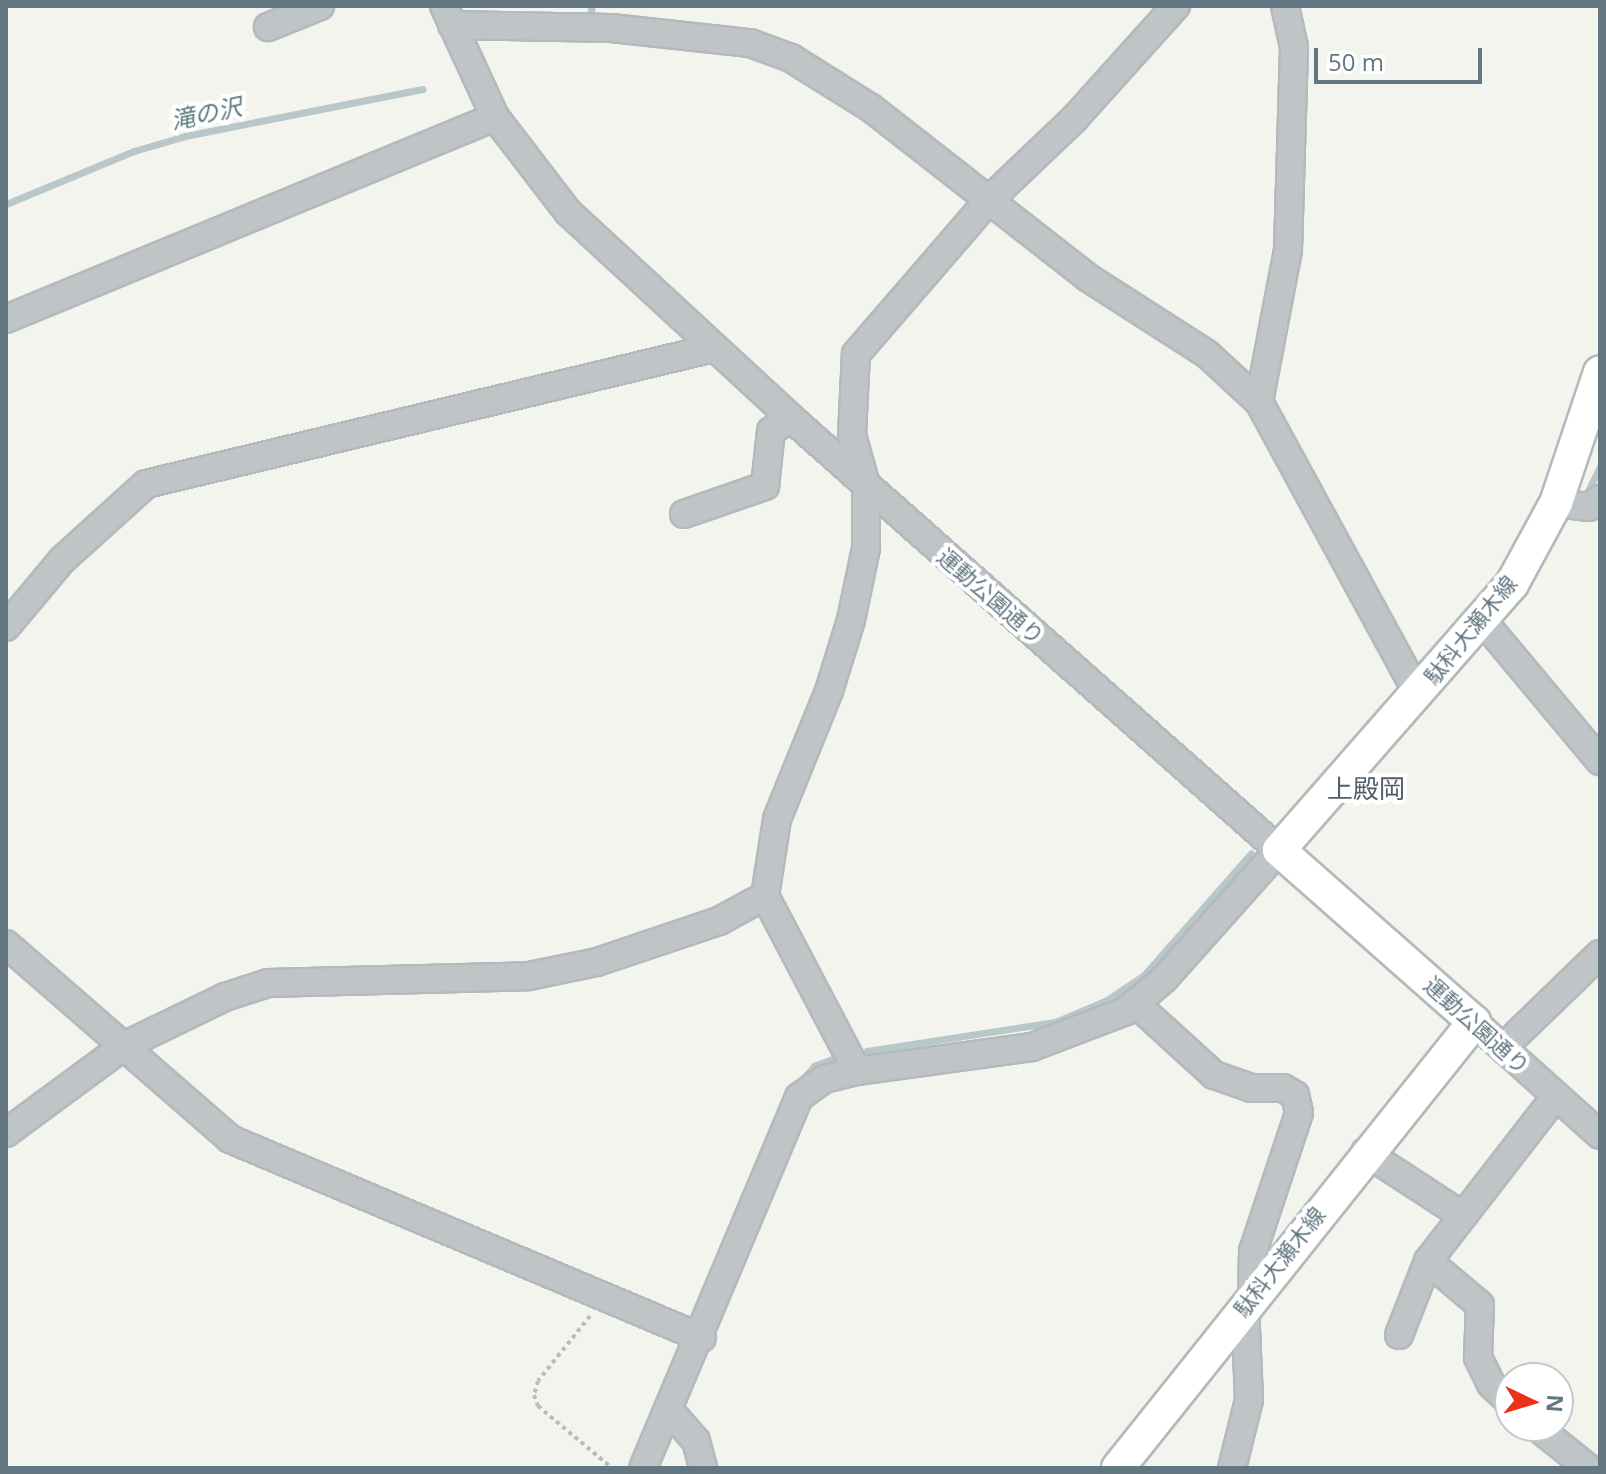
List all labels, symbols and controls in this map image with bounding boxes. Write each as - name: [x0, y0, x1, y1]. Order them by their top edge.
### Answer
- scale bar: [1318, 32, 1486, 82]
- text: 50 m: [1328, 45, 1384, 78]
- water label: 滝の沢: [168, 91, 244, 135]
- street label: 運動公園通り: [933, 543, 1049, 649]
- street label: 駄科大瀬木線: [1418, 570, 1522, 690]
- district label: 上殿岡: [1327, 773, 1405, 805]
- street label: 運動公園通り: [1419, 971, 1535, 1079]
- street label: 駄科大瀬木線: [1228, 1202, 1330, 1322]
- north arrow: [1494, 1362, 1574, 1442]
- text: N: [1540, 1394, 1572, 1413]

